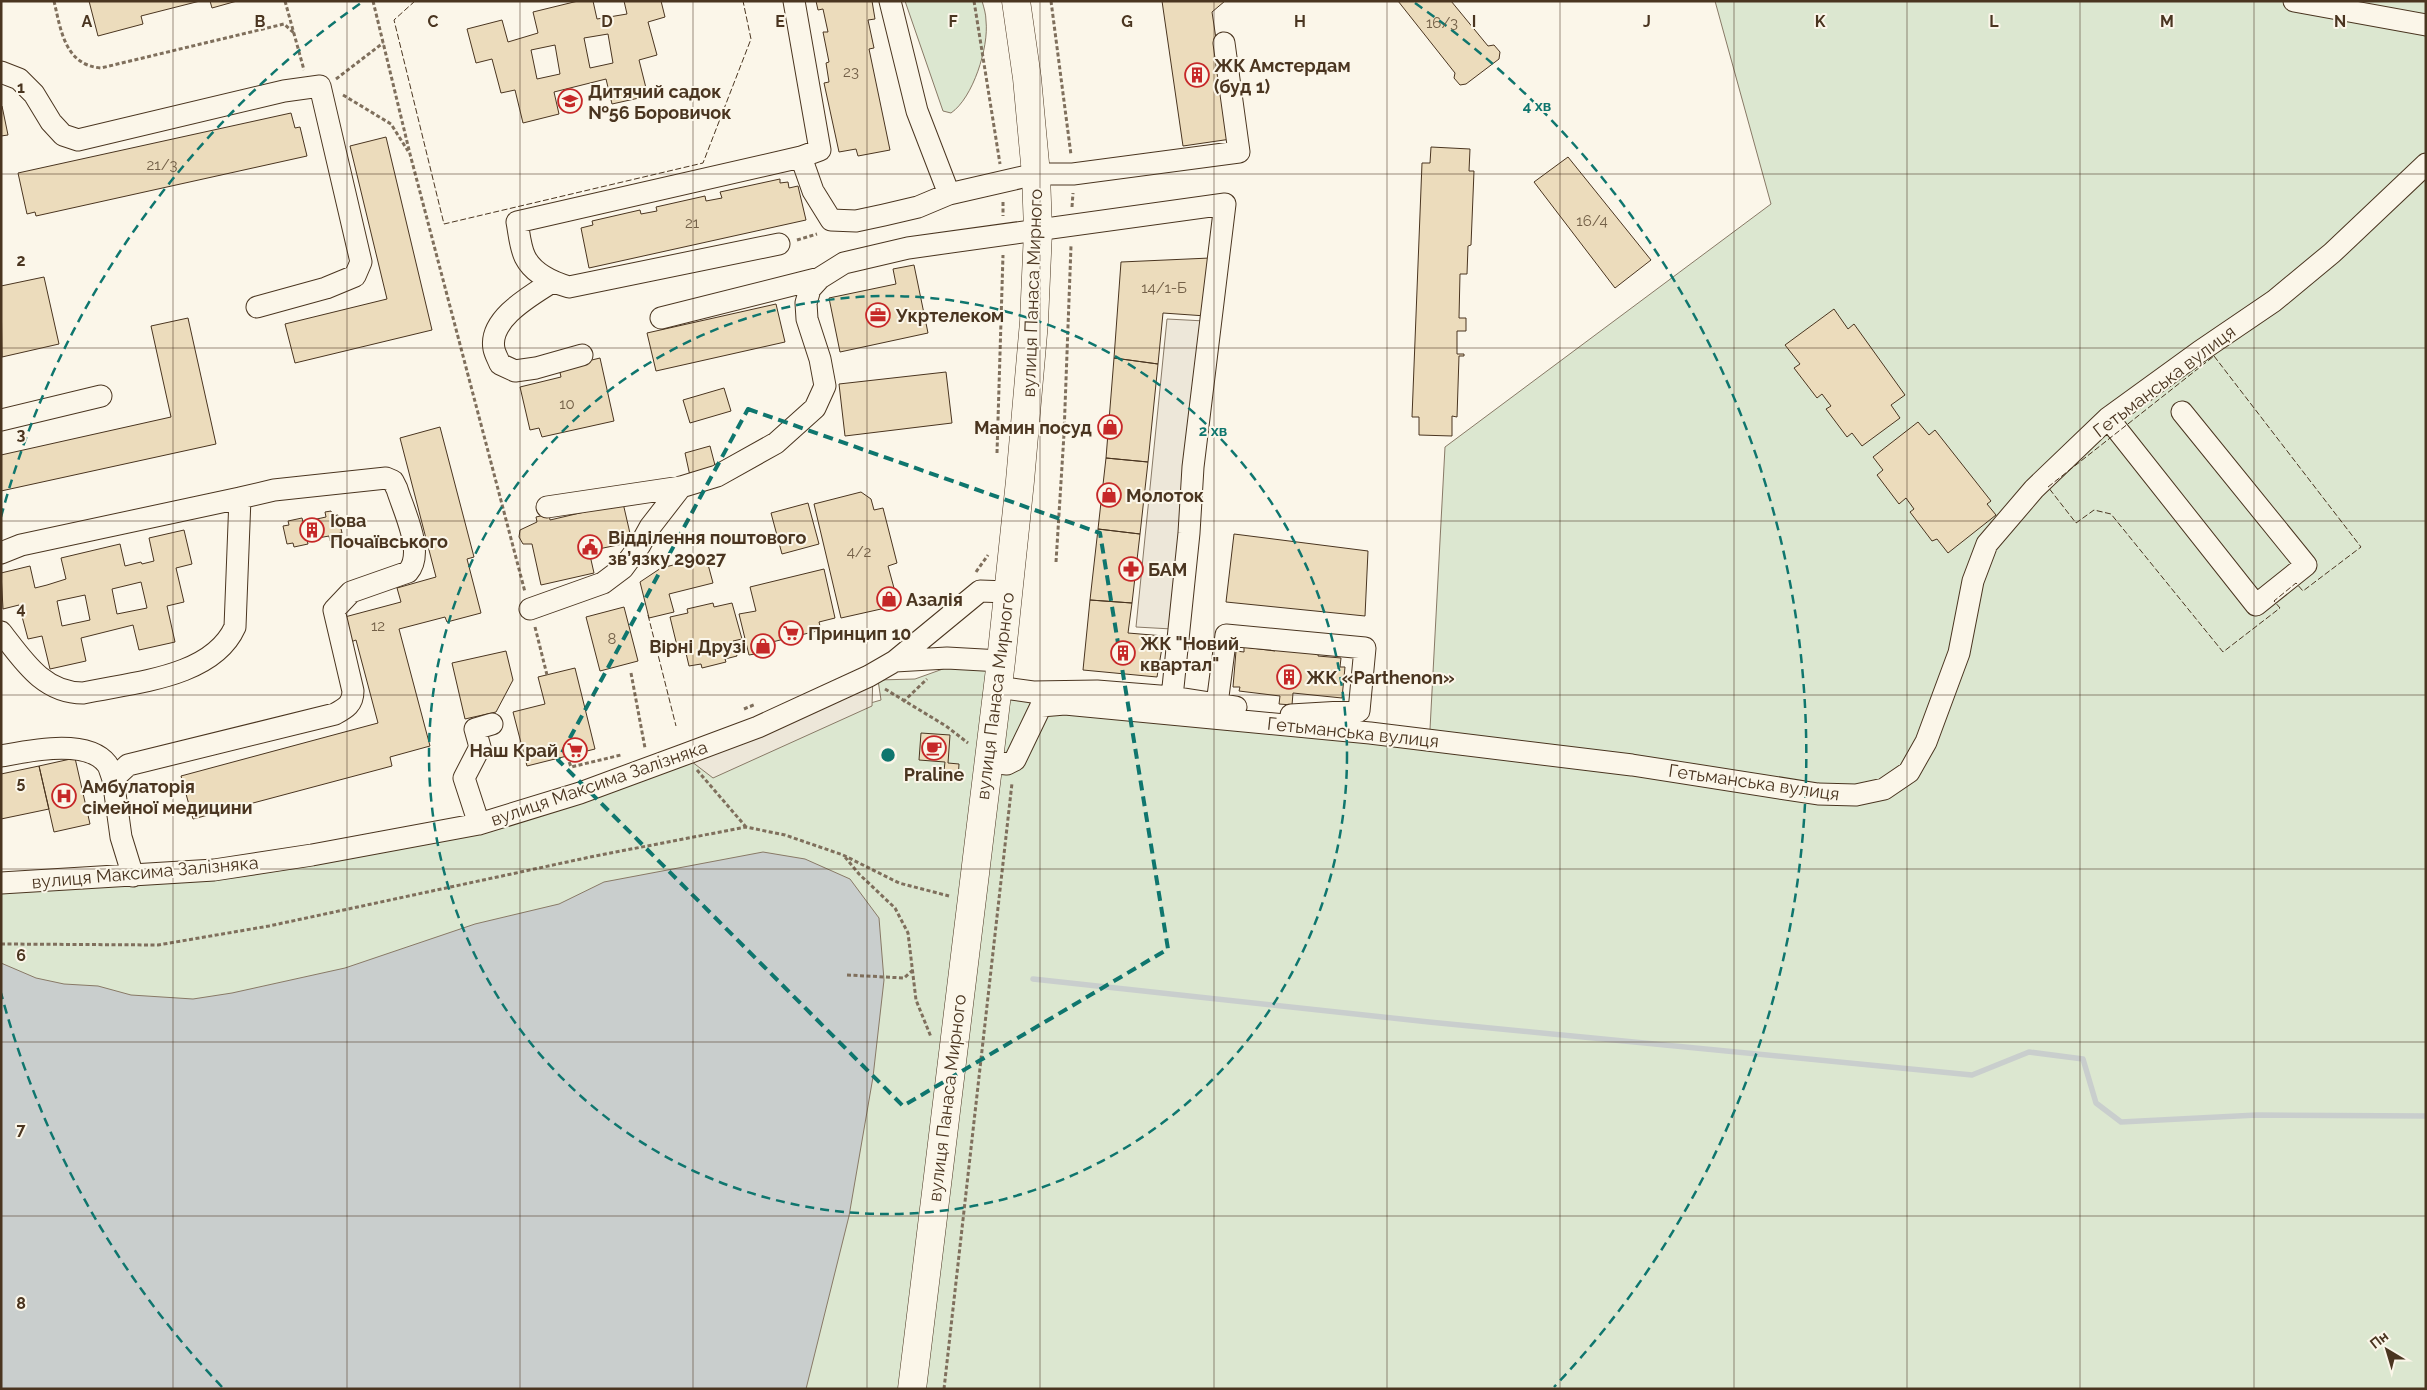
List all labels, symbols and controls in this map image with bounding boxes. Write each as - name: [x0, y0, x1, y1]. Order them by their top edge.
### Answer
- text: A: [82, 12, 93, 31]
- text: B: [255, 12, 266, 31]
- text: C: [428, 12, 439, 31]
- text: D: [601, 12, 613, 31]
- text: E: [775, 12, 785, 31]
- text: F: [948, 12, 958, 31]
- text: G: [1121, 12, 1133, 31]
- text: H: [1294, 12, 1306, 31]
- text: I: [1472, 12, 1476, 31]
- text: J: [1643, 12, 1651, 31]
- text: K: [1815, 12, 1826, 31]
- text: L: [1989, 12, 1999, 31]
- text: M: [2160, 12, 2174, 31]
- text: N: [2334, 12, 2346, 31]
- house number: 16/3: [1426, 14, 1458, 32]
- place label: ЖК Амстердам (буд 1): [1214, 55, 1351, 97]
- building icon: ЖК Амстердам (буд 1): [1184, 62, 1210, 88]
- house number: 23: [843, 63, 859, 81]
- text: 1: [17, 78, 25, 97]
- place label: Дитячий садок №56 Боровичок: [588, 81, 732, 123]
- school or university icon: Дитячий садок №56 Боровичок: [557, 88, 583, 114]
- text: 4 хв: [1523, 97, 1551, 115]
- house number: 21/3: [147, 156, 177, 174]
- street label: вулиця Панаса Мирного: [1018, 188, 1046, 398]
- house number: 16/4: [1576, 212, 1608, 230]
- house number: 21: [685, 214, 700, 232]
- text: 2: [16, 251, 26, 270]
- house number: 14/1-Б: [1141, 279, 1187, 297]
- office icon: Укртелеком: [865, 302, 891, 328]
- place label: Укртелеком: [895, 305, 1004, 326]
- street label: Гетьманська вулиця: [2089, 321, 2239, 441]
- house number: 10: [559, 395, 575, 413]
- shop icon: Мамин посуд: [1097, 414, 1123, 440]
- place label: Мамин посуд: [974, 417, 1092, 438]
- text: 2 хв: [1199, 422, 1227, 440]
- text: 3: [17, 425, 26, 444]
- shop icon: Молоток: [1096, 482, 1122, 508]
- place label: Молоток: [1126, 485, 1204, 506]
- place label: Іова Почаївського: [330, 510, 448, 552]
- building icon: Іова Почаївського: [299, 517, 325, 543]
- place label: Відділення поштового зв’язку 29027: [608, 527, 806, 569]
- public building icon: Відділення поштового зв’язку 29027: [577, 534, 603, 560]
- house number: 4/2: [847, 543, 872, 561]
- pharmacy icon: БАМ: [1118, 556, 1144, 582]
- place label: БАМ: [1148, 559, 1187, 580]
- shop icon: Азалія: [876, 586, 902, 612]
- place label: Азалія: [906, 589, 963, 610]
- street label: вулиця Панаса Мирного: [972, 591, 1018, 801]
- text: 4: [16, 599, 26, 618]
- house number: 12: [371, 617, 385, 635]
- supermarket icon: Принцип 10: [778, 620, 804, 646]
- place label: Принцип 10: [808, 623, 911, 644]
- house number: 8: [608, 630, 617, 648]
- shop icon: Вірні Друзі: [750, 633, 776, 659]
- place label: ЖК "Новий квартал": [1140, 633, 1239, 675]
- place label: Вірні Друзі: [649, 636, 746, 657]
- building icon: ЖК "Новий квартал": [1110, 640, 1136, 666]
- building icon: ЖК «Parthenon»: [1276, 664, 1302, 690]
- place label: ЖК «Parthenon»: [1306, 667, 1455, 688]
- street label: Гетьманська вулиця: [1266, 713, 1440, 751]
- cafe icon: Praline: [921, 735, 947, 761]
- street label: вулиця Максима Залізняка: [488, 736, 710, 830]
- supermarket icon: Наш Край: [562, 737, 588, 763]
- place label: Наш Край: [469, 740, 558, 761]
- centre of rings: [879, 746, 897, 764]
- street label: Гетьманська вулиця: [1667, 760, 1841, 804]
- place label: Praline: [904, 764, 964, 785]
- text: 5: [17, 773, 26, 792]
- place label: Амбулаторія сімейної медицини: [82, 776, 253, 818]
- hospital icon: Амбулаторія сімейної медицини: [51, 783, 77, 809]
- street label: вулиця Максима Залізняка: [31, 852, 259, 892]
- text: 6: [16, 946, 26, 965]
- street label: вулиця Панаса Мирного: [924, 993, 970, 1203]
- text: 7: [17, 1120, 26, 1139]
- text: 8: [16, 1294, 26, 1313]
- north arrow: [2362, 1325, 2412, 1375]
- text: Пн: [2367, 1328, 2391, 1352]

